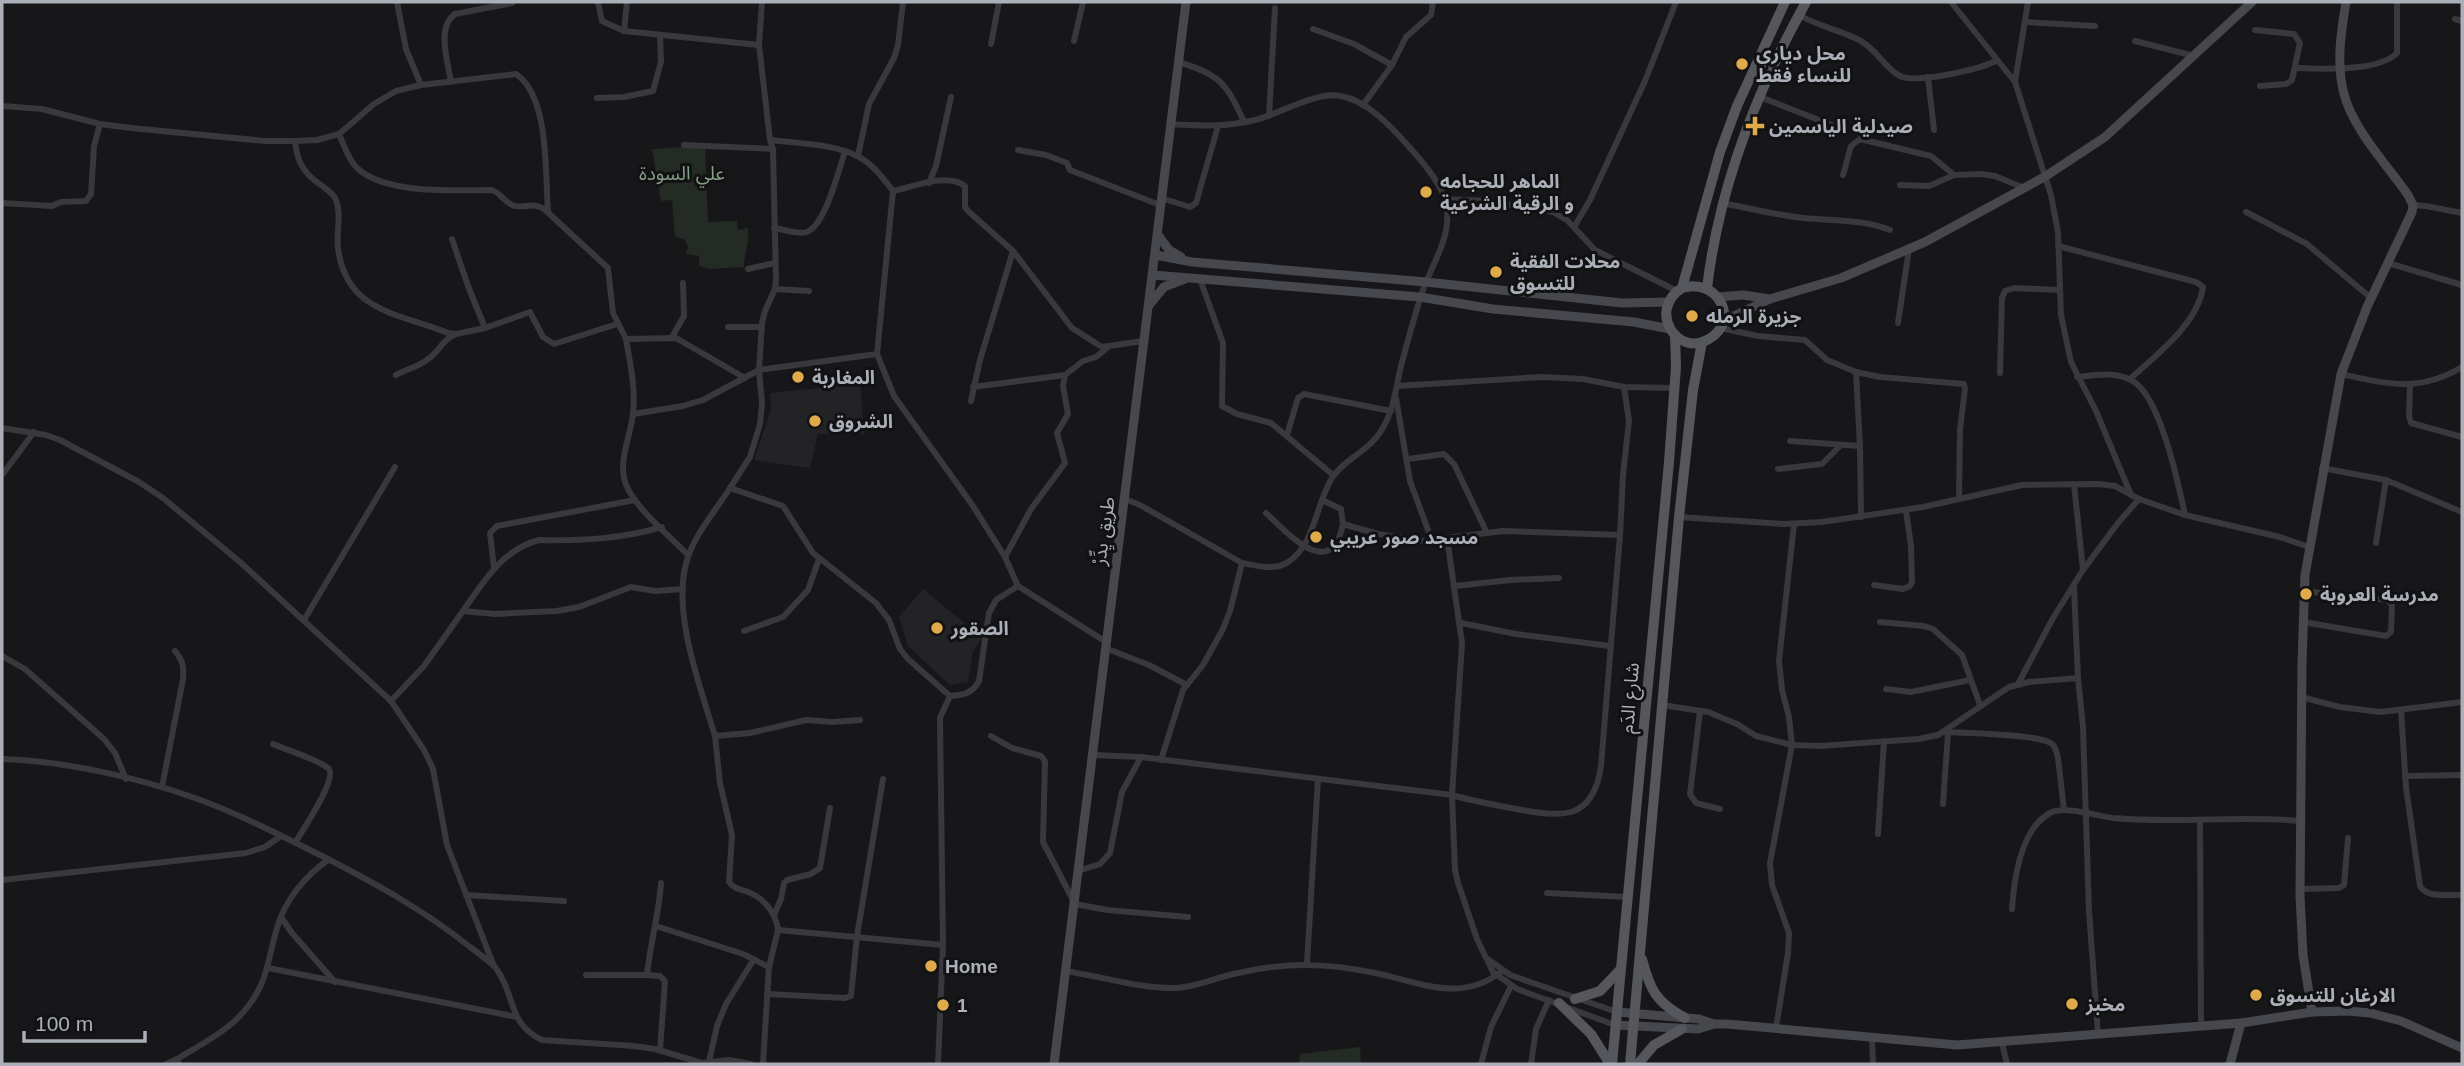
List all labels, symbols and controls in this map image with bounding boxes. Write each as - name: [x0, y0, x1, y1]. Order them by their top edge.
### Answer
- place label: محل دياري للنساء فقط: [1756, 43, 1851, 86]
- marker: محل دياري للنساء فقط: [1734, 56, 1750, 72]
- place label: صيدلية الياسمين: [1769, 116, 1913, 137]
- marker: صيدلية الياسمين: [1747, 118, 1763, 134]
- park label: علي السودة: [639, 163, 725, 188]
- place label: الماهر للحجامه و الرقية الشرعية: [1440, 171, 1574, 215]
- marker: الماهر للحجامه و الرقية الشرعية: [1418, 184, 1434, 200]
- place label: محلات الفقية للتسوق: [1510, 251, 1620, 294]
- marker: محلات الفقية للتسوق: [1488, 264, 1504, 280]
- place label: جزيرة الرمله: [1706, 306, 1802, 328]
- marker: جزيرة الرمله: [1684, 308, 1700, 324]
- place label: المغاربة: [812, 367, 875, 389]
- marker: المغاربة: [790, 369, 806, 385]
- place label: الشروق: [829, 411, 893, 433]
- marker: الشروق: [807, 413, 823, 429]
- street label: طريق يِدِّرْ: [1085, 495, 1122, 568]
- place label: مسجد صور عريبي: [1330, 527, 1478, 552]
- marker: مسجد صور عريبي: [1308, 529, 1324, 545]
- place label: مدرسة العروبة: [2320, 584, 2439, 606]
- marker: مدرسة العروبة: [2298, 586, 2314, 602]
- place label: الصقور: [950, 618, 1009, 640]
- marker: الصقور: [929, 620, 945, 636]
- street label: شارع الدَم: [1616, 662, 1647, 735]
- place label: Home: [945, 956, 998, 977]
- marker: Home: [923, 958, 939, 974]
- place label: الارغان للتسوق: [2270, 985, 2396, 1007]
- marker: الارغان للتسوق: [2248, 987, 2264, 1003]
- place label: مخبز: [2085, 994, 2125, 1016]
- place label: 1: [957, 995, 968, 1016]
- marker: مخبز: [2064, 996, 2080, 1012]
- marker: 1: [935, 997, 951, 1013]
- scale bar: [24, 1000, 145, 1044]
- text: 100 m: [35, 1012, 93, 1035]

